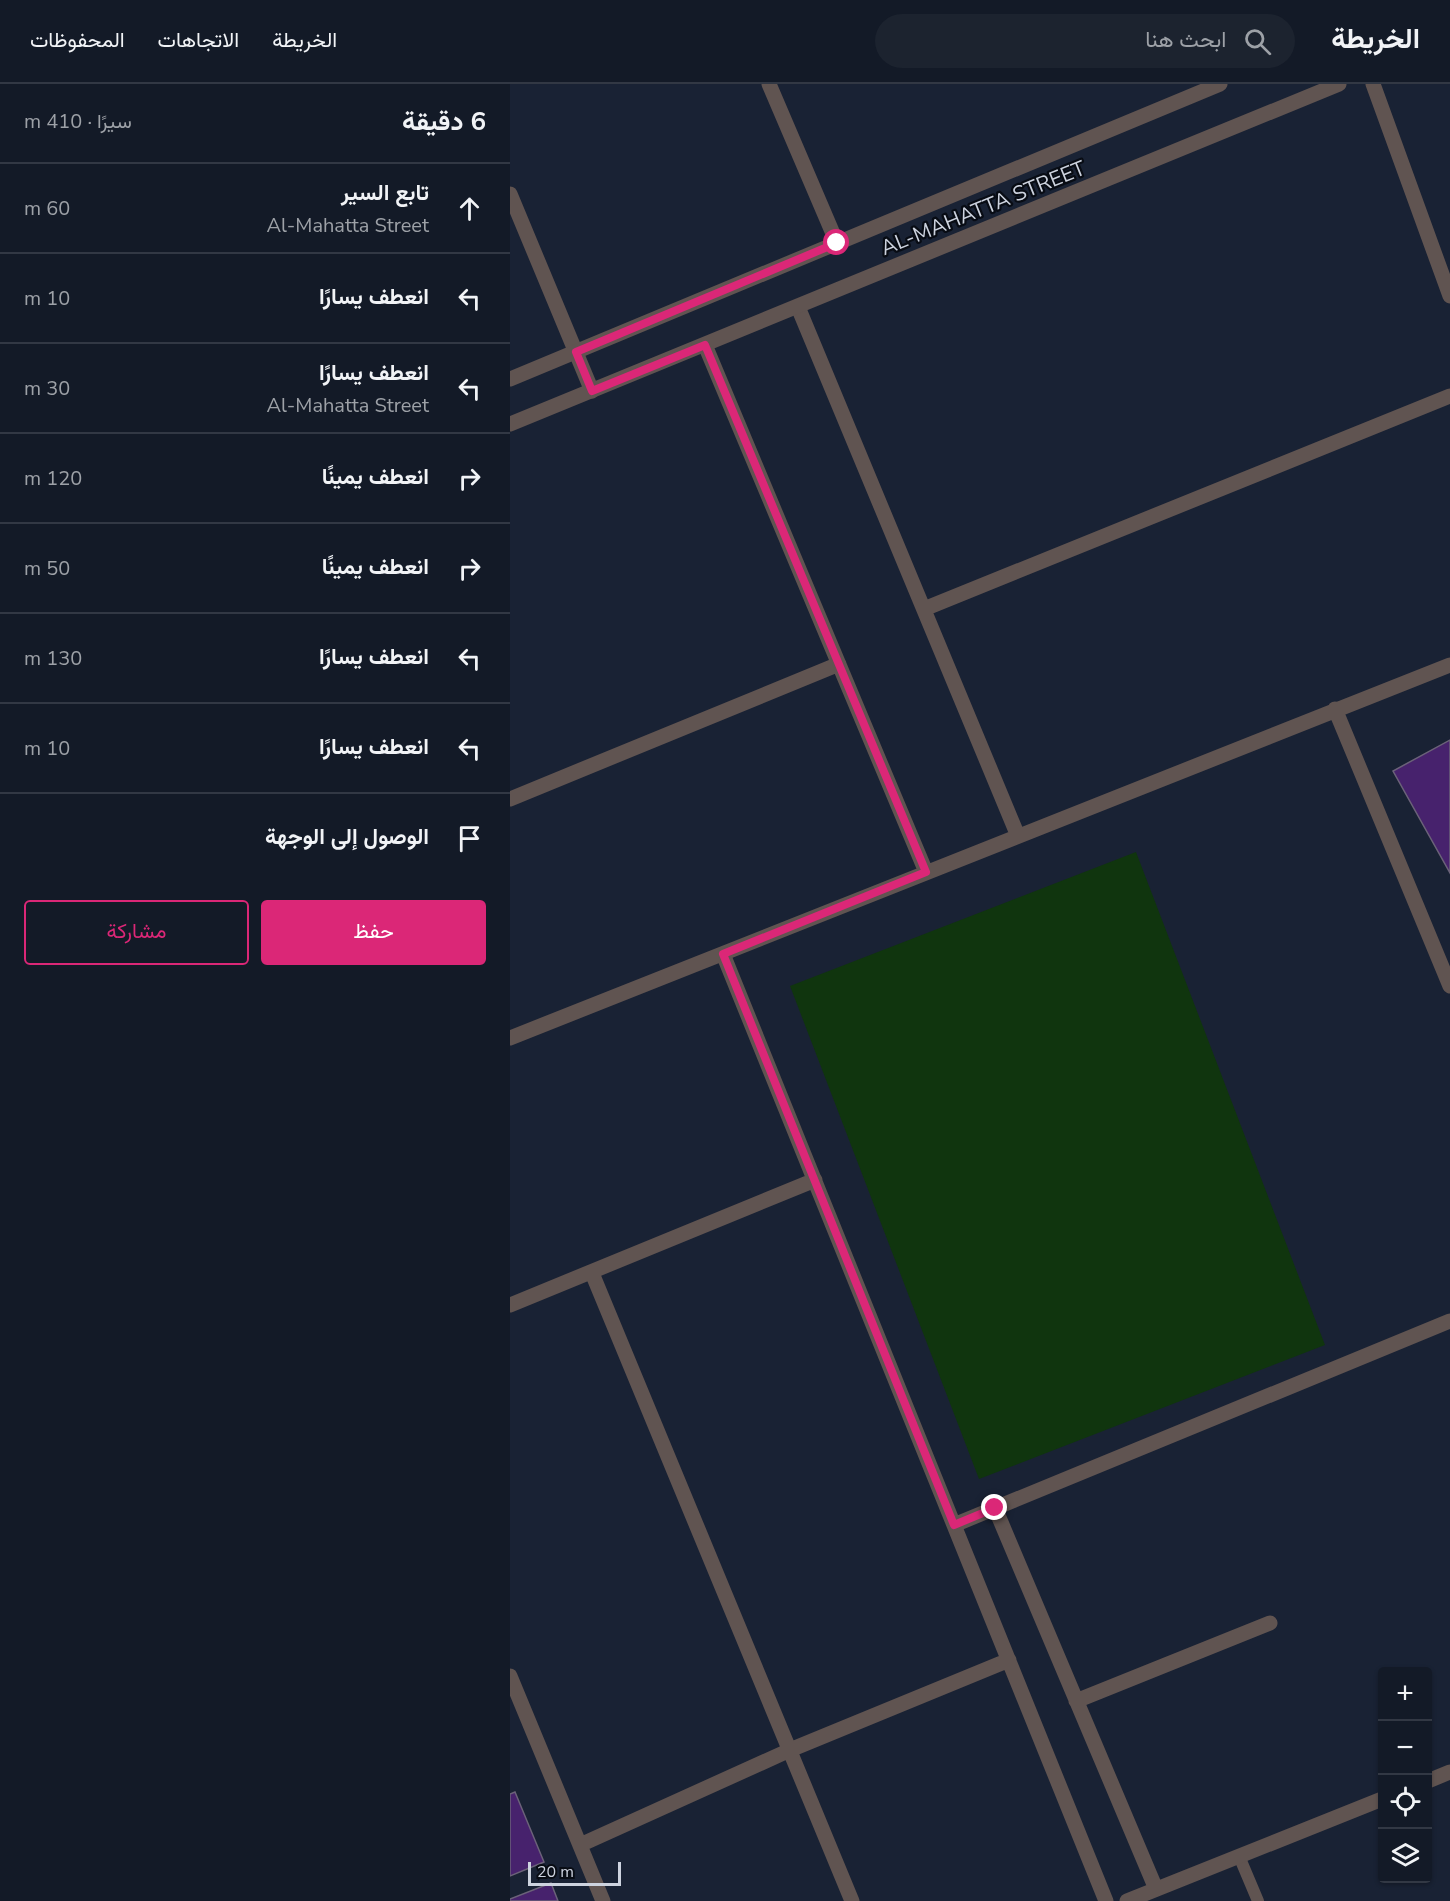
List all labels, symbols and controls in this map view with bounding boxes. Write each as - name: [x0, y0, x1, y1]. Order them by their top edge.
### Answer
- search box: [875, 14, 1295, 68]
- text: الخريطة: [1331, 20, 1420, 58]
- text: ابحث هنا: [1145, 25, 1226, 55]
- icon: search: [1241, 25, 1274, 58]
- text: المحفوظات: [30, 26, 125, 54]
- text: الاتجاهات: [158, 26, 239, 54]
- text: الخريطة: [272, 26, 337, 54]
- text: 6 دقيقة: [402, 104, 486, 139]
- text: سيرًا · 410 m: [24, 108, 132, 135]
- street label: AL-MAHATTA STREET: [876, 154, 1090, 262]
- text: تابع السير: [341, 178, 429, 208]
- icon: ahead: [453, 192, 486, 225]
- text: 60 m: [24, 195, 70, 222]
- text: Al-Mahatta Street: [266, 212, 429, 239]
- route start: [823, 229, 849, 255]
- text: انعطف يسارًا: [319, 282, 429, 312]
- icon: left: [453, 282, 486, 315]
- text: 10 m: [24, 285, 70, 312]
- text: انعطف يسارًا: [319, 358, 429, 388]
- icon: left: [453, 372, 486, 405]
- text: 30 m: [24, 375, 70, 402]
- text: Al-Mahatta Street: [266, 392, 429, 419]
- text: انعطف يمينًا: [322, 462, 429, 492]
- icon: right: [453, 462, 486, 495]
- text: 120 m: [24, 465, 82, 492]
- text: انعطف يمينًا: [322, 552, 429, 582]
- icon: right: [453, 552, 486, 585]
- text: 50 m: [24, 555, 70, 582]
- text: انعطف يسارًا: [319, 642, 429, 672]
- icon: left: [453, 642, 486, 675]
- text: 130 m: [24, 645, 82, 672]
- text: انعطف يسارًا: [319, 732, 429, 762]
- icon: left: [453, 732, 486, 765]
- text: 10 m: [24, 735, 70, 762]
- text: الوصول إلى الوجهة: [265, 822, 429, 852]
- icon: arrive: [453, 822, 486, 855]
- button: مشاركة: [24, 900, 249, 965]
- button: حفظ: [261, 900, 486, 965]
- route end: [981, 1494, 1007, 1520]
- map controls: [1378, 1667, 1432, 1883]
- button: +: [1378, 1667, 1432, 1721]
- button: −: [1378, 1721, 1432, 1775]
- button: locate: [1378, 1775, 1432, 1829]
- button: layers: [1378, 1829, 1432, 1883]
- scale bar: [528, 1859, 621, 1886]
- text: 20 m: [537, 1861, 574, 1883]

